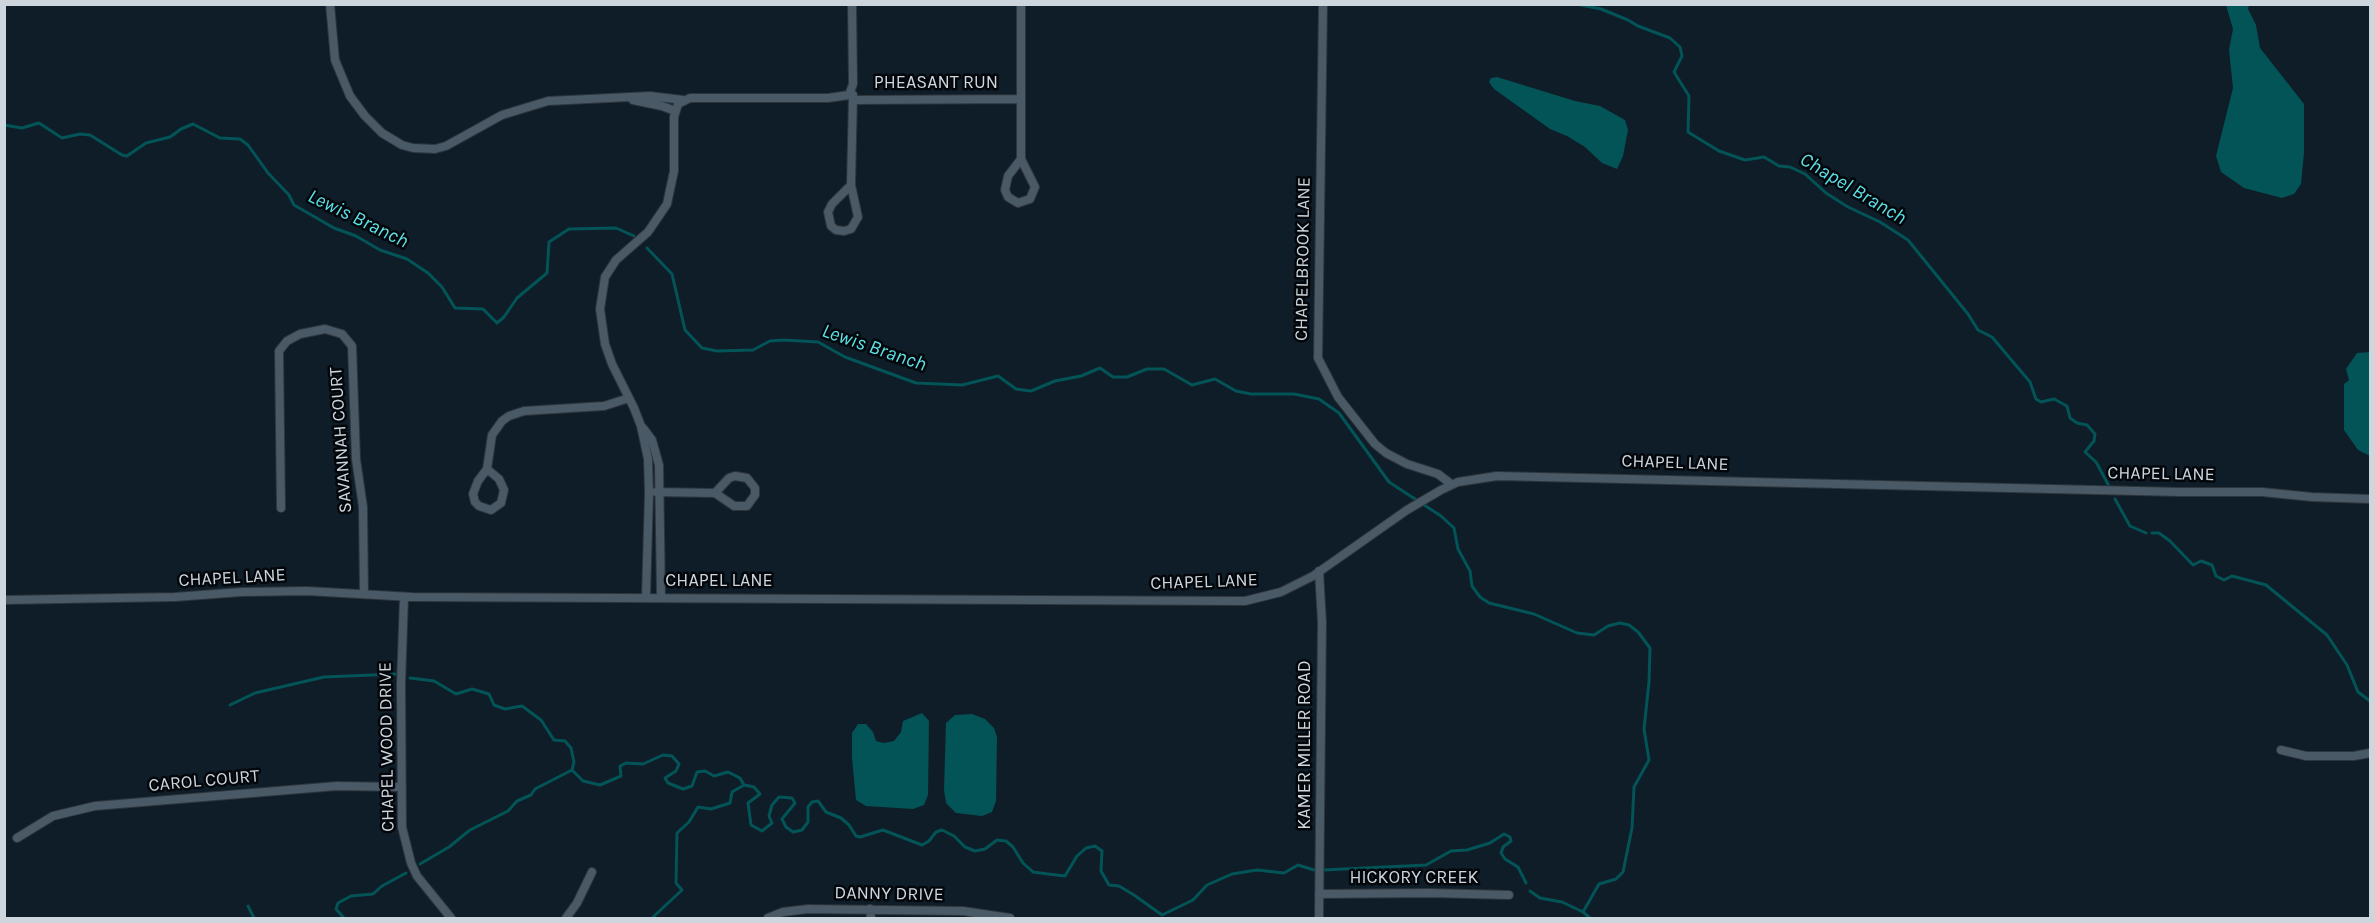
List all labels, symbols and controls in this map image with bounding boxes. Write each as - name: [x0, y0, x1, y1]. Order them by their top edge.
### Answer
- street label: PHEASANT RUN: [874, 72, 998, 94]
- water label: Chapel Branch: [1795, 148, 1911, 230]
- street label: CHAPELBROOK LANE: [1291, 177, 1315, 341]
- water label: Lewis Branch: [304, 184, 412, 254]
- water label: Lewis Branch: [819, 319, 929, 377]
- street label: SAVANNAH COURT: [325, 366, 357, 514]
- street label: CHAPEL LANE: [1621, 450, 1729, 476]
- street label: CHAPEL LANE: [2107, 462, 2215, 486]
- street label: CHAPEL LANE: [178, 564, 286, 592]
- street label: CHAPEL LANE: [1150, 569, 1258, 595]
- street label: CHAPEL LANE: [665, 570, 773, 592]
- street label: KAMER MILLER ROAD: [1294, 660, 1316, 830]
- street label: CHAPEL WOOD DRIVE: [375, 662, 399, 832]
- street label: CAROL COURT: [148, 765, 260, 797]
- street label: HICKORY CREEK: [1349, 867, 1479, 889]
- street label: DANNY DRIVE: [834, 882, 944, 906]

